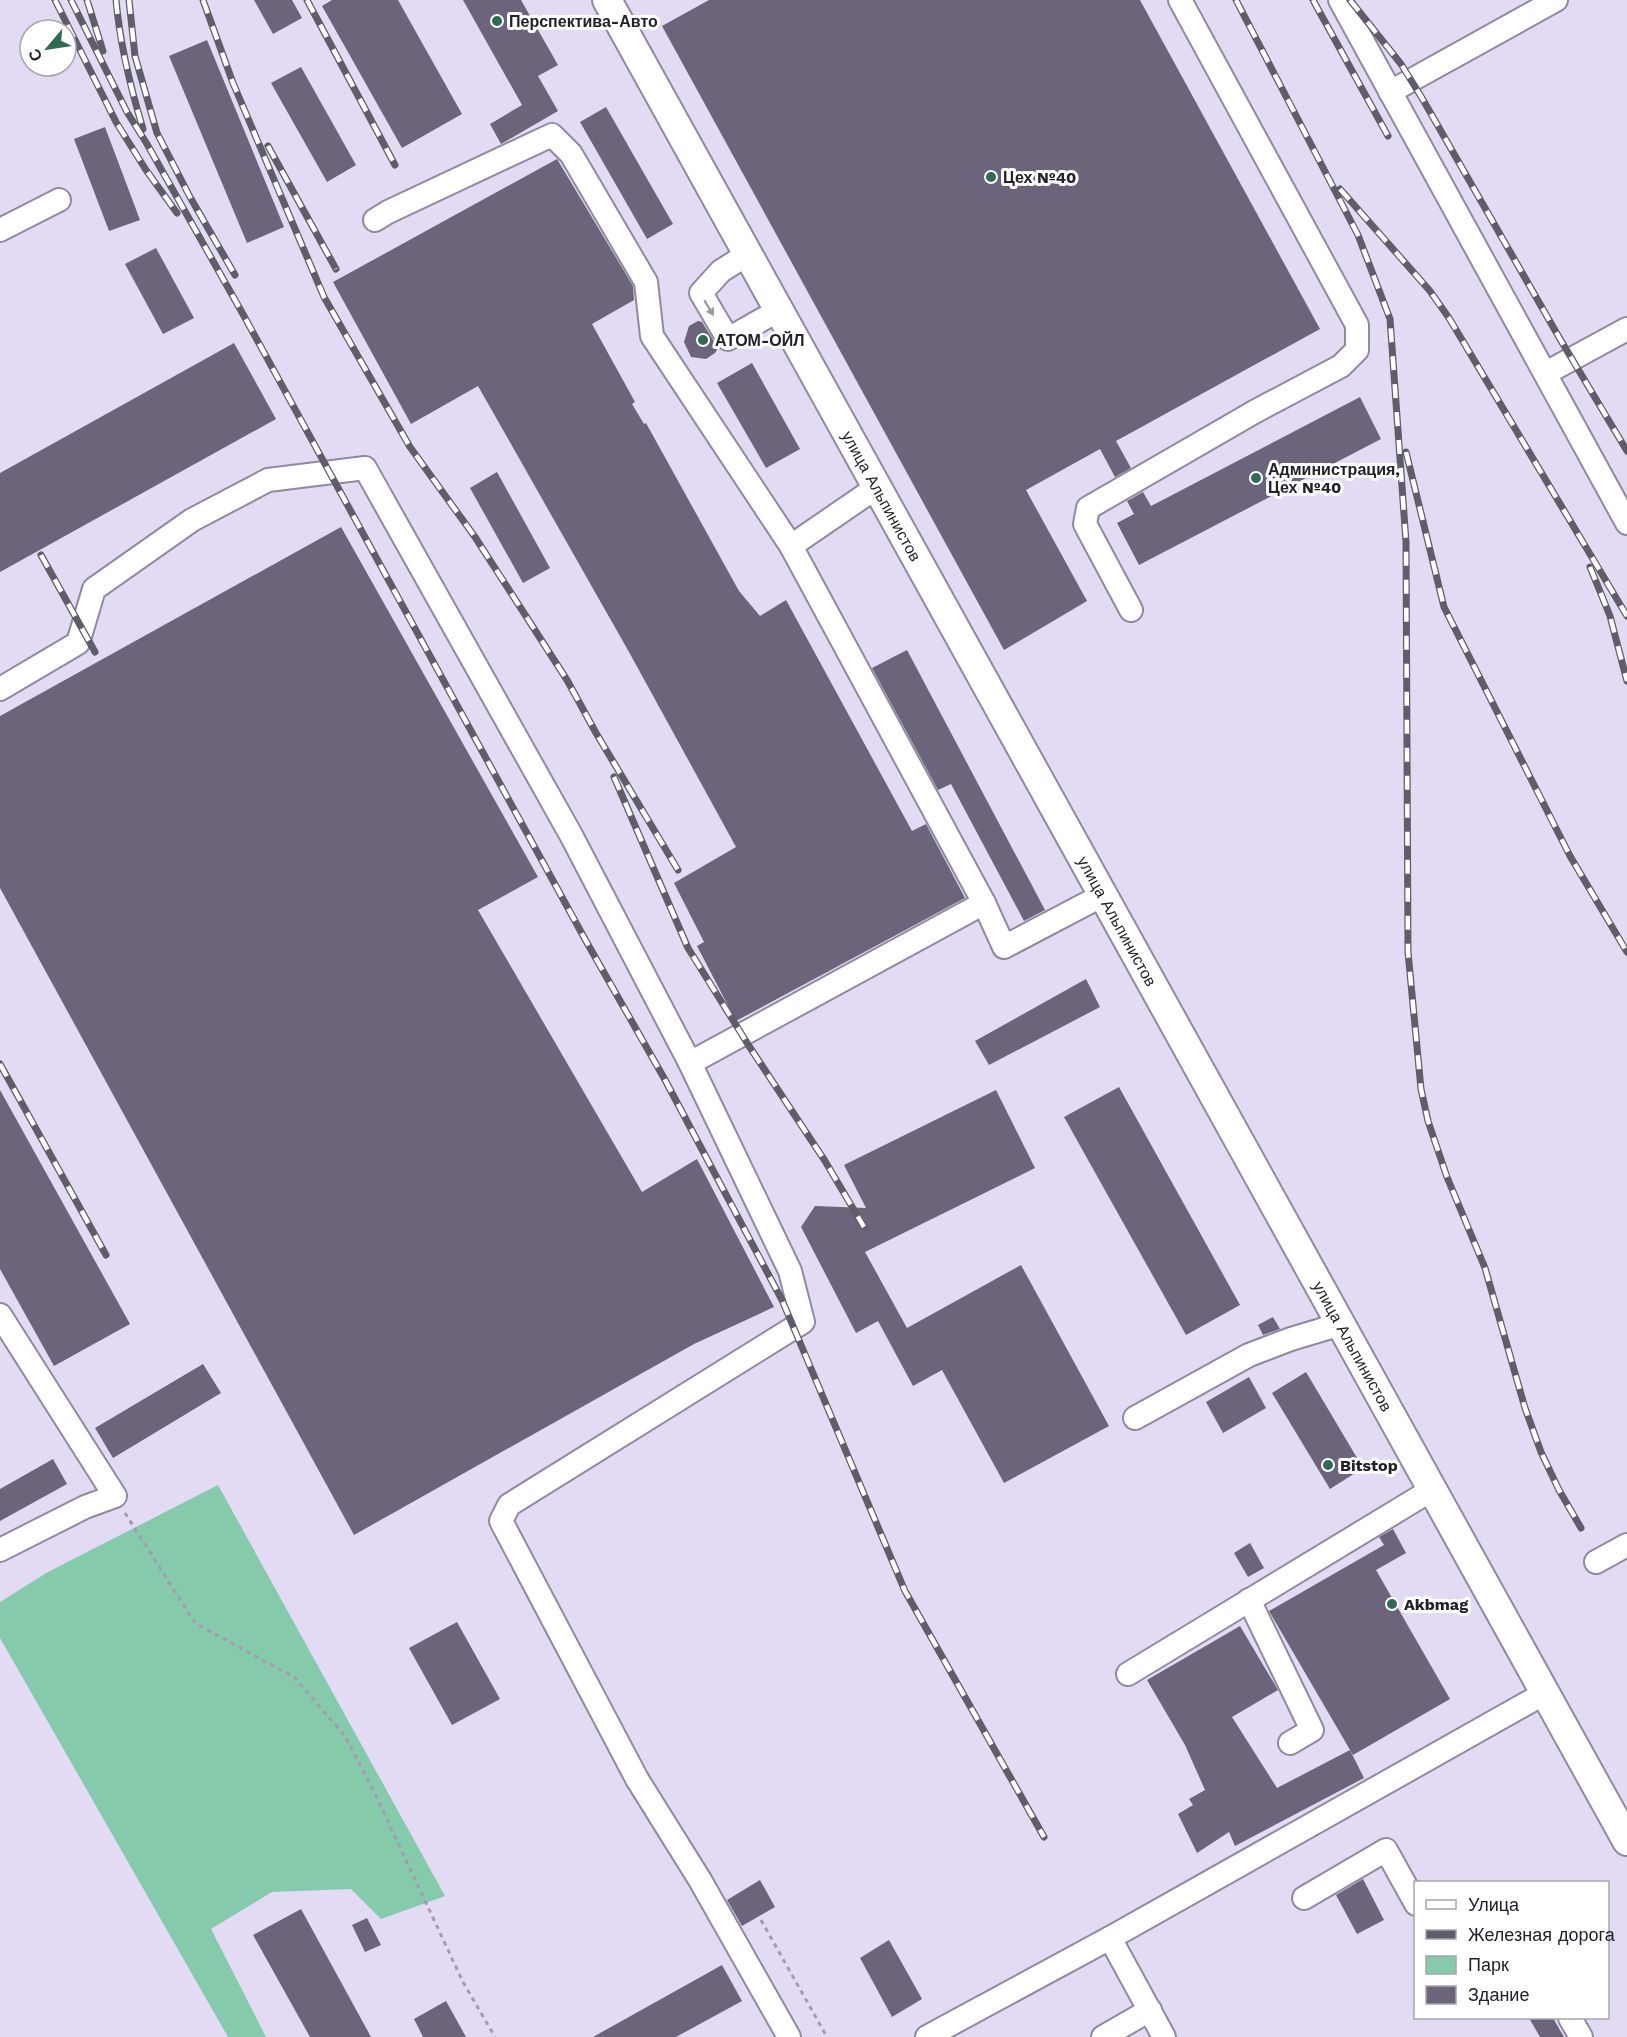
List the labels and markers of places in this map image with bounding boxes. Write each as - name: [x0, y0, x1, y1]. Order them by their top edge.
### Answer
- place label: Перспектива-Авто: [509, 12, 658, 31]
- marker: Перспектива-Авто: [490, 14, 504, 28]
- place label: Цех №40: [1003, 168, 1076, 187]
- marker: Цех №40: [984, 170, 998, 184]
- place label: АТОМ-ОЙЛ: [715, 331, 805, 350]
- marker: АТОМ-ОЙЛ: [696, 333, 710, 347]
- place label: Администрация, Цех №40: [1268, 460, 1400, 497]
- marker: Администрация, Цех №40: [1249, 471, 1263, 485]
- place label: Bitstop: [1340, 1456, 1398, 1475]
- marker: Bitstop: [1321, 1458, 1335, 1472]
- place label: Akbmag: [1404, 1595, 1468, 1614]
- marker: Akbmag: [1385, 1597, 1399, 1611]

